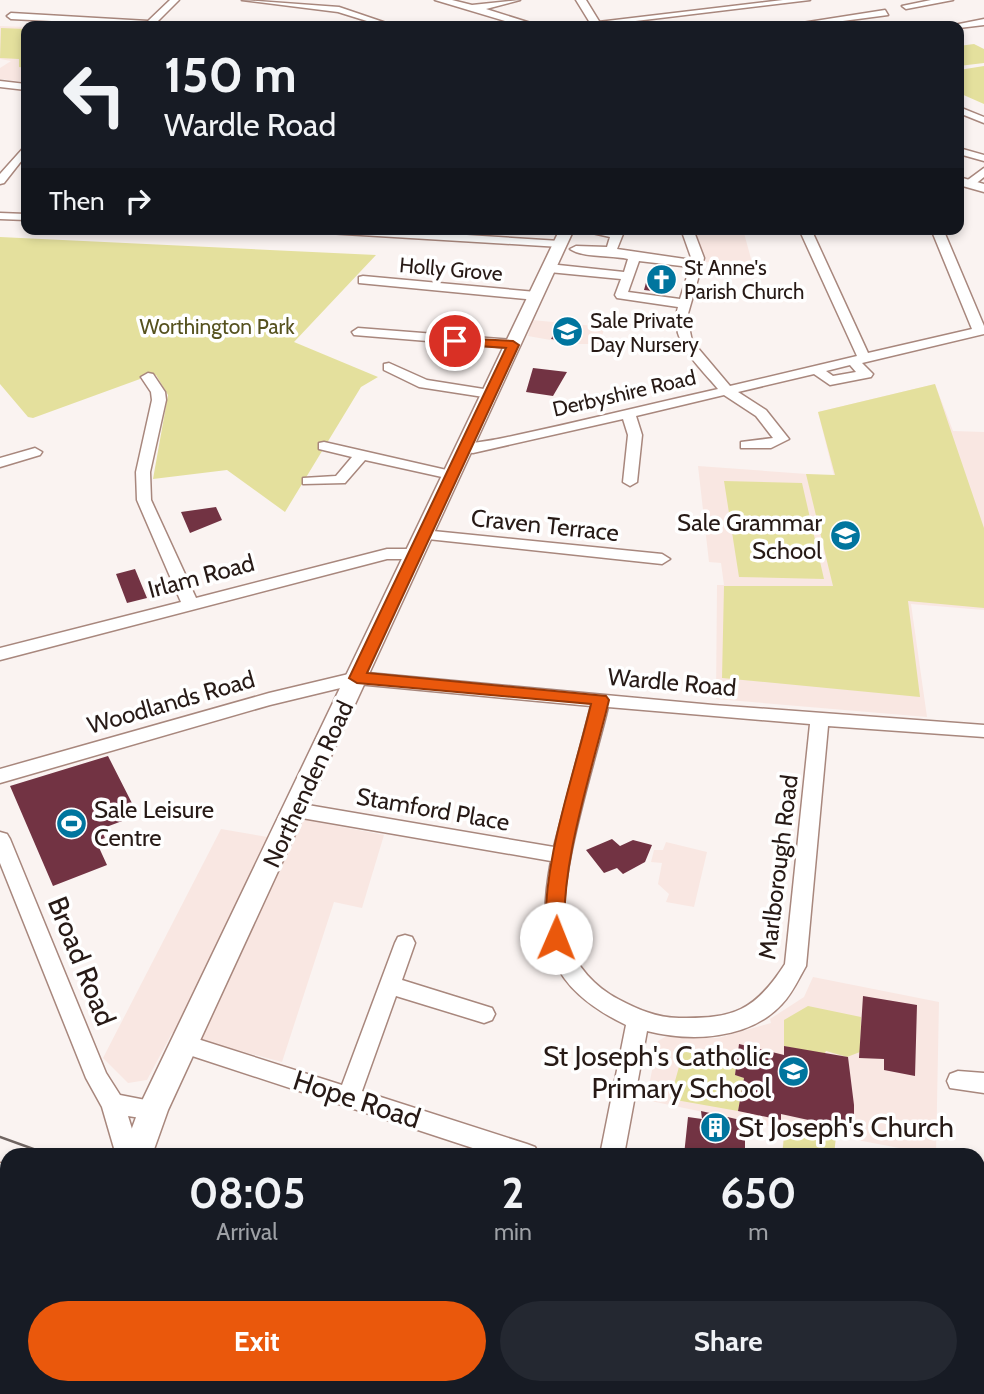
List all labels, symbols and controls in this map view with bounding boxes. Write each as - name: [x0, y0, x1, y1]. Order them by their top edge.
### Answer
- text: 150 m: [164, 45, 297, 104]
- icon: left: [49, 49, 140, 140]
- text: Wardle Road: [164, 105, 336, 144]
- icon: right: [119, 182, 157, 220]
- text: Then: [49, 185, 105, 217]
- street label: Holly Grove: [398, 252, 504, 286]
- place label: St Anne's Parish Church: [684, 255, 804, 304]
- church icon: St Anne's Parish Church: [644, 262, 678, 296]
- place label: Sale Private Day Nursery: [590, 308, 699, 357]
- pin: [425, 311, 485, 371]
- park label: Worthington Park: [139, 314, 295, 339]
- school or university icon: Sale Private Day Nursery: [550, 315, 584, 349]
- icon: arrive: [436, 322, 474, 360]
- street label: Derbyshire Road: [550, 364, 698, 422]
- street label: Craven Terrace: [470, 503, 620, 547]
- place label: Sale Grammar School: [677, 508, 822, 565]
- school or university icon: Sale Grammar School: [828, 519, 862, 553]
- street label: Irlam Road: [145, 548, 257, 604]
- street label: Wardle Road: [606, 662, 738, 702]
- street label: Woodlands Road: [84, 664, 258, 740]
- street label: Northenden Road: [257, 696, 359, 872]
- street label: Marlborough Road: [752, 773, 804, 961]
- street label: Stamford Place: [354, 781, 512, 837]
- place label: Sale Leisure Centre: [94, 795, 214, 852]
- sports icon: Sale Leisure Centre: [54, 806, 88, 840]
- street label: Broad Road: [41, 891, 123, 1031]
- position arrow: [519, 901, 593, 975]
- place label: St Joseph's Catholic Primary School: [543, 1039, 771, 1105]
- school or university icon: St Joseph's Catholic Primary School: [777, 1055, 811, 1089]
- street label: Hope Road: [289, 1062, 425, 1136]
- building icon: St Joseph's Church: [698, 1110, 732, 1144]
- place label: St Joseph's Church: [738, 1110, 954, 1144]
- text: 08:05: [189, 1167, 305, 1219]
- text: 2: [502, 1167, 524, 1219]
- text: 650: [720, 1167, 796, 1219]
- text: Arrival: [216, 1218, 278, 1246]
- text: min: [494, 1218, 532, 1246]
- text: m: [748, 1218, 768, 1246]
- button: Exit: [28, 1301, 486, 1381]
- button: Share: [500, 1301, 957, 1381]

